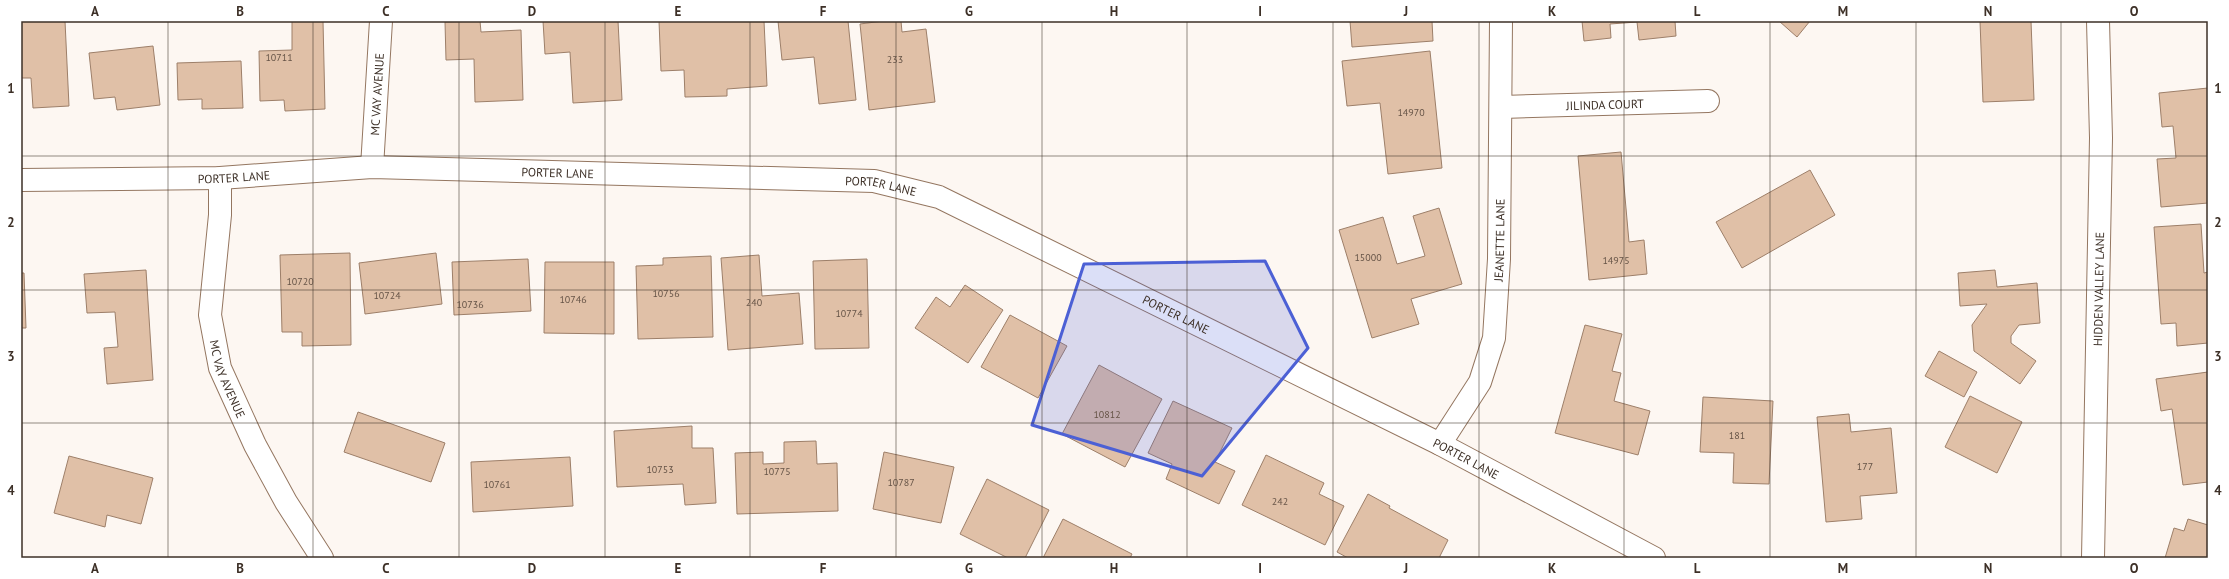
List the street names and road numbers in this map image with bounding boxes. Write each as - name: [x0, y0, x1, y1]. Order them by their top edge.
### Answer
- street label: MC VAY AVENUE: [366, 52, 387, 136]
- street label: JILINDA COURT: [1565, 95, 1644, 113]
- street label: PORTER LANE: [521, 164, 594, 181]
- street label: PORTER LANE: [198, 167, 271, 186]
- street label: PORTER LANE: [845, 173, 918, 199]
- street label: JEANETTE LANE: [1490, 199, 1507, 283]
- street label: HIDDEN VALLEY LANE: [2090, 232, 2107, 346]
- street label: PORTER LANE: [1140, 291, 1212, 337]
- street label: MC VAY AVENUE: [207, 338, 249, 420]
- street label: PORTER LANE: [1431, 434, 1502, 482]

